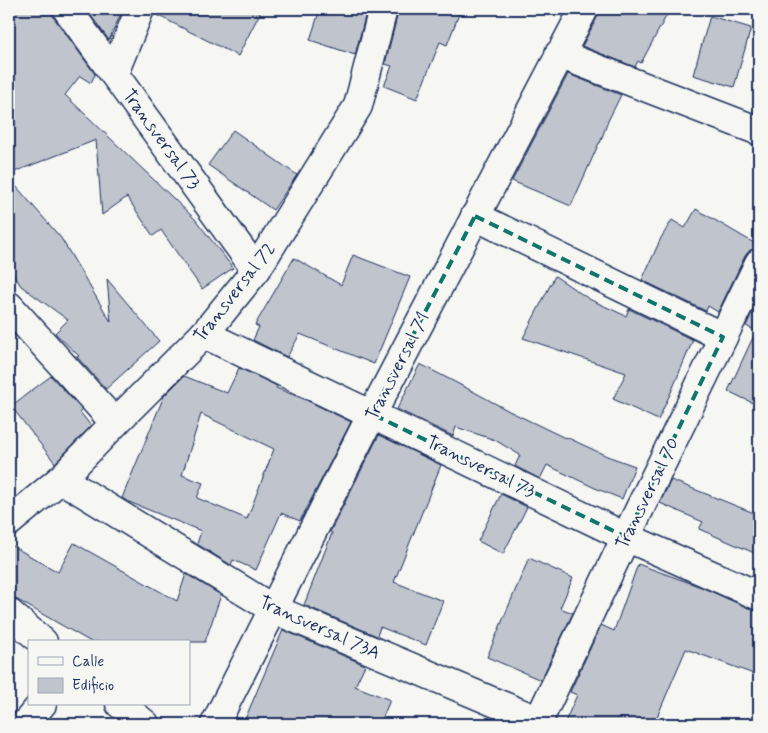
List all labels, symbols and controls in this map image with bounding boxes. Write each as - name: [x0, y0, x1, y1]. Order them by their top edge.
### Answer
- street label: Transversal 73: [117, 85, 206, 195]
- street label: Transversal 72: [188, 238, 281, 347]
- street label: Transversal 71: [360, 308, 436, 425]
- street label: Transversal 73: [422, 430, 539, 504]
- street label: Transversal 70: [611, 434, 685, 553]
- street label: Transversal 73A: [255, 590, 384, 665]
- legend: [28, 640, 190, 706]
- text: Calle: [72, 652, 104, 672]
- text: Edificio: [72, 676, 114, 696]

